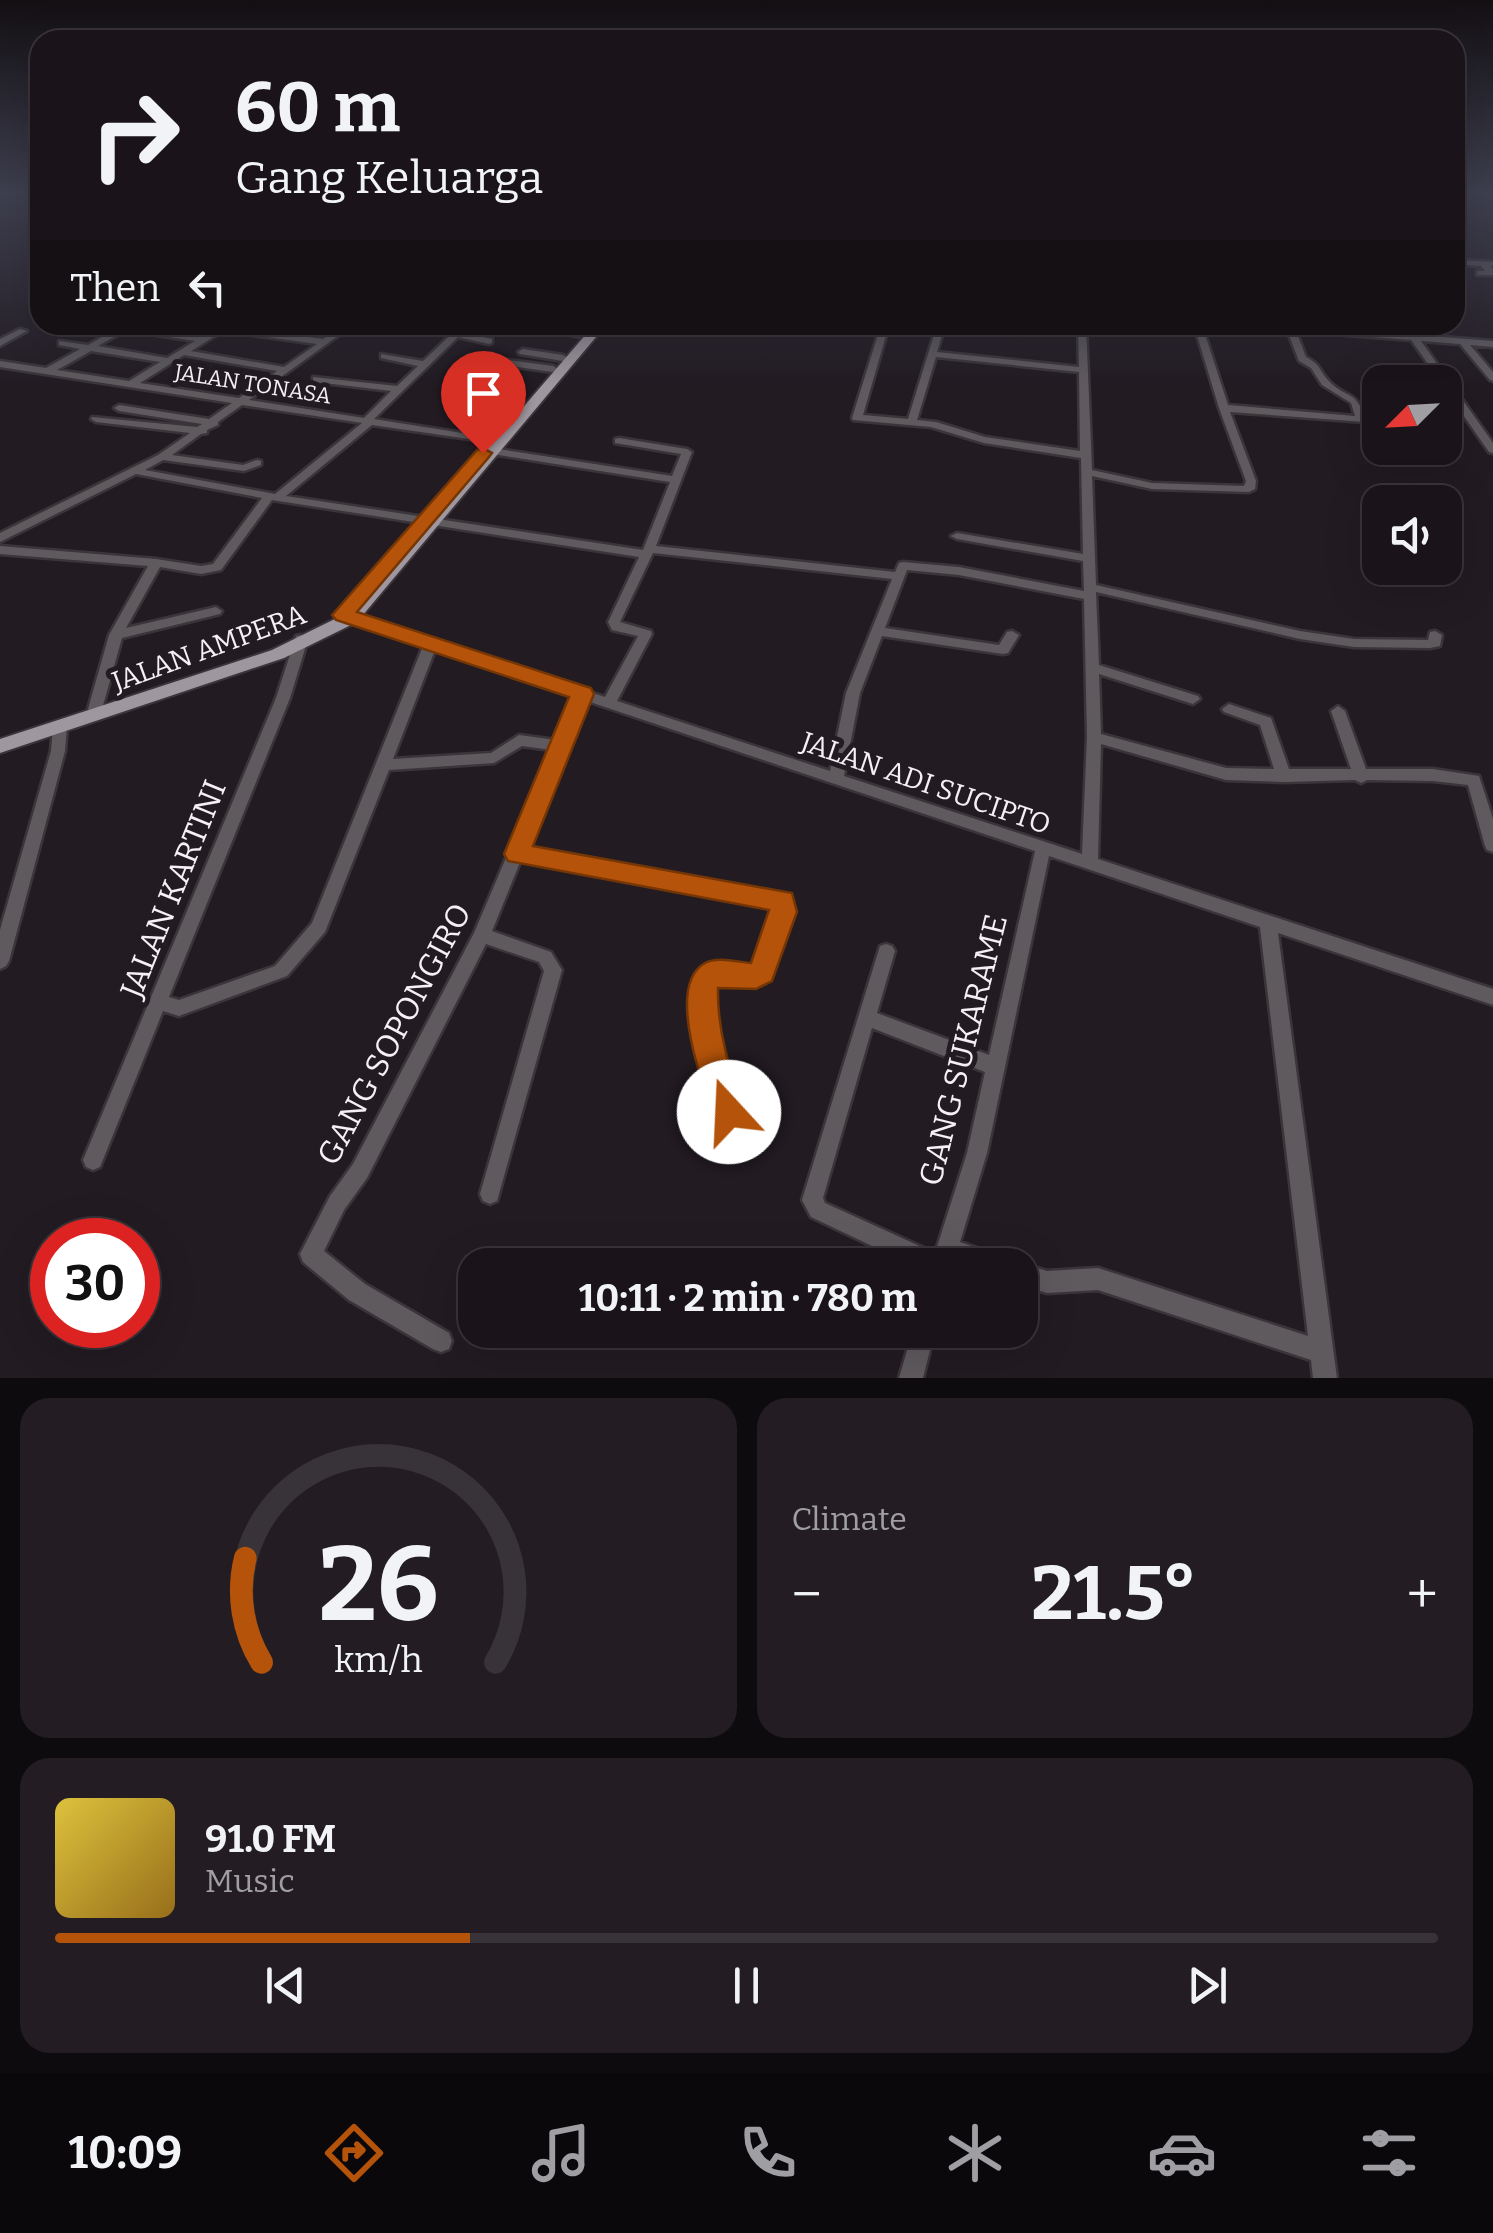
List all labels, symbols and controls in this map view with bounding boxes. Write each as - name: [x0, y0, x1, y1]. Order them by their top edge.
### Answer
- text: 60 m: [235, 66, 400, 150]
- icon: right: [70, 70, 200, 200]
- text: Gang Keluarga: [235, 151, 543, 205]
- icon: left: [180, 260, 235, 315]
- text: Then: [70, 265, 160, 311]
- pin: [441, 351, 526, 454]
- street label: JALAN TONASA: [172, 358, 333, 410]
- north arrow: [1362, 365, 1462, 465]
- map controls: [1362, 365, 1462, 585]
- icon: arrive: [456, 366, 511, 421]
- button: sound: [1362, 485, 1462, 585]
- street label: JALAN AMPERA: [107, 598, 311, 699]
- street label: JALAN ADI SUCIPTO: [796, 725, 1055, 841]
- street label: JALAN KARTINI: [112, 775, 234, 1004]
- street label: GANG SOPONGIRO: [309, 897, 479, 1171]
- street label: GANG SUKARAME: [911, 911, 1015, 1189]
- position arrow: [677, 1060, 781, 1164]
- speed limit sign: 30: [30, 1218, 160, 1348]
- text: 10:11 · 2 min · 780 m: [579, 1275, 917, 1321]
- text: Climate: [792, 1500, 907, 1538]
- text: 26: [318, 1523, 438, 1648]
- text: 21.5°: [1031, 1549, 1197, 1639]
- text: −: [792, 1562, 822, 1628]
- text: +: [1407, 1562, 1438, 1628]
- text: km/h: [334, 1639, 422, 1681]
- text: 91.0 FM: [205, 1816, 336, 1862]
- text: Music: [205, 1862, 295, 1900]
- icon: previous: [258, 1958, 313, 2013]
- icon: pause: [719, 1958, 774, 2013]
- icon: next: [1180, 1958, 1235, 2013]
- icon: directions: [319, 2118, 389, 2188]
- icon: music: [526, 2118, 596, 2188]
- icon: phone: [733, 2118, 803, 2188]
- icon: climate: [940, 2118, 1010, 2188]
- icon: car: [1147, 2118, 1217, 2188]
- icon: filters: [1354, 2118, 1424, 2188]
- text: 10:09: [69, 2126, 182, 2180]

